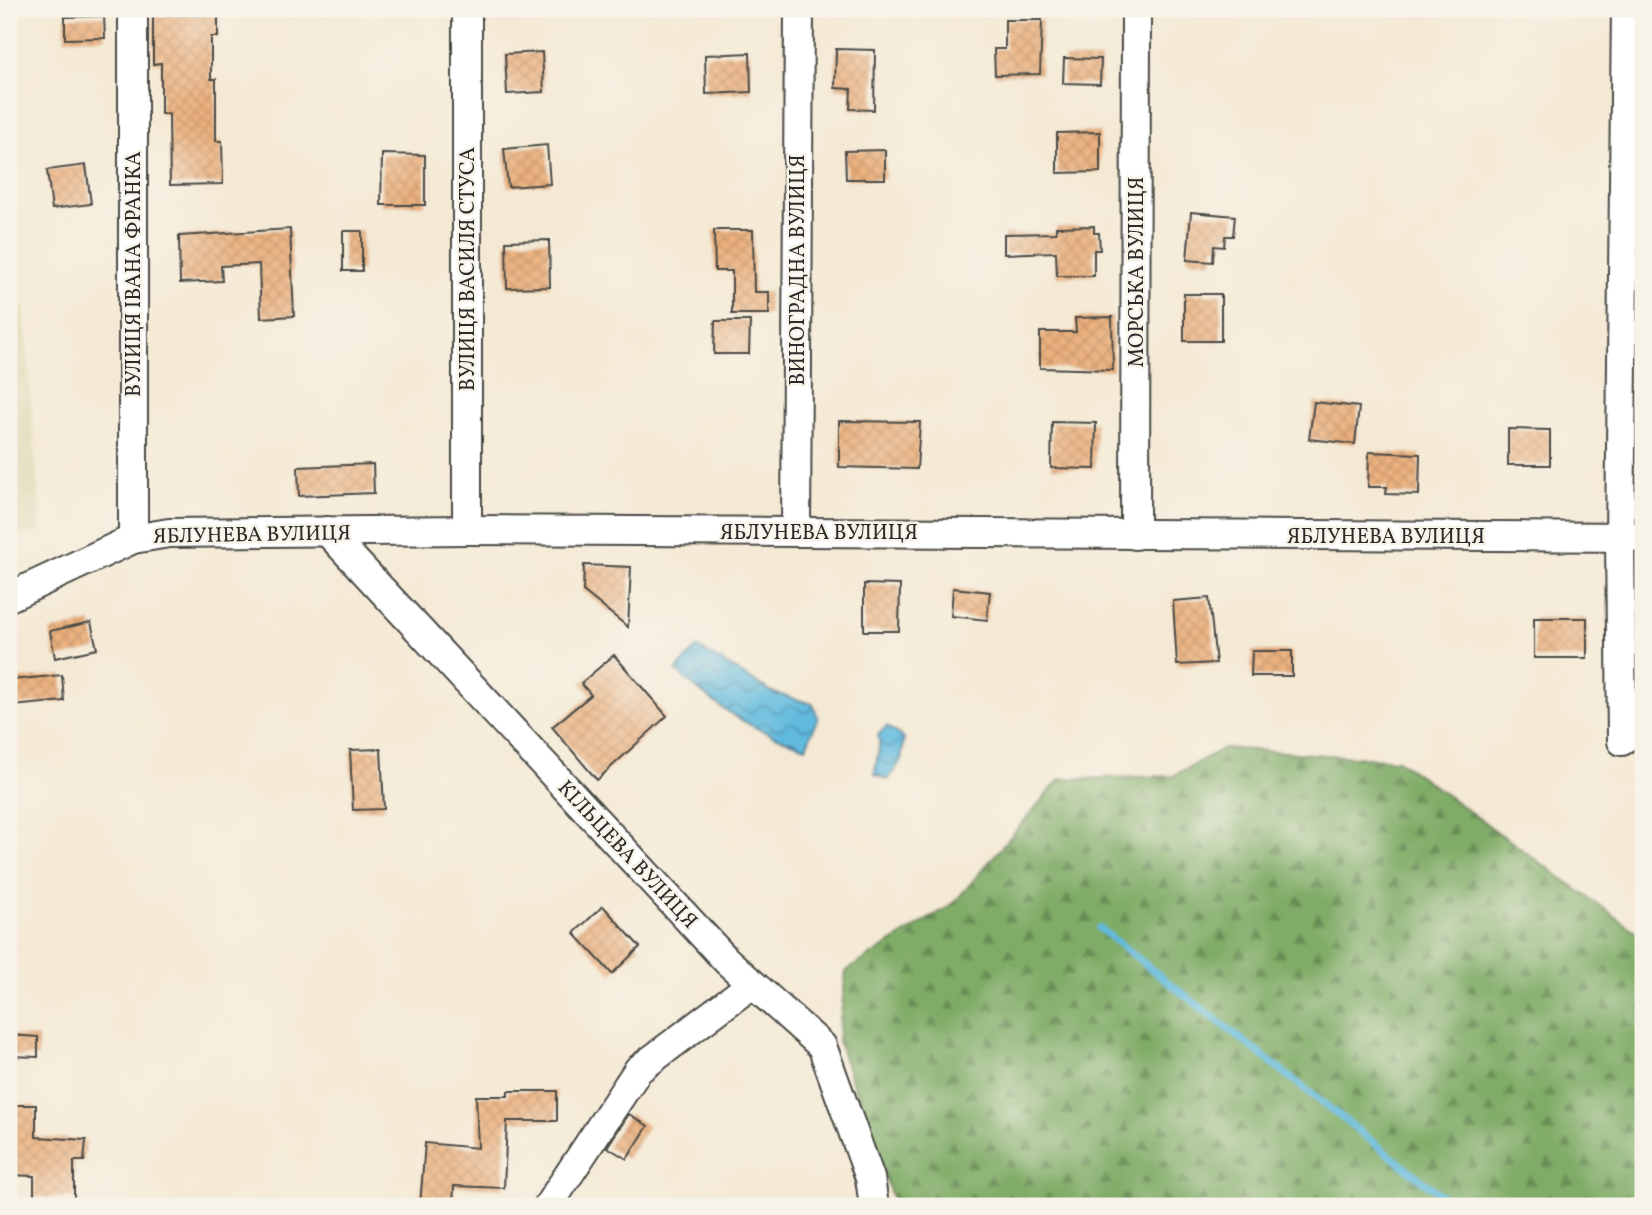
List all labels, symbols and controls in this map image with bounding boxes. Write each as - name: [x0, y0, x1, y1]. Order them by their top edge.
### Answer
- street label: ВУЛИЦЯ ВАСИЛЯ СТУСА: [454, 147, 483, 391]
- street label: ВУЛИЦЯ ІВАНА ФРАНКА: [120, 151, 149, 397]
- street label: ВИНОГРАДНА ВУЛИЦЯ: [784, 154, 813, 386]
- street label: МОРСЬКА ВУЛИЦЯ: [1123, 176, 1152, 368]
- street label: ЯБЛУНЕВА ВУЛИЦЯ: [153, 519, 351, 552]
- street label: ЯБЛУНЕВА ВУЛИЦЯ: [720, 519, 918, 548]
- street label: ЯБЛУНЕВА ВУЛИЦЯ: [1287, 523, 1485, 552]
- street label: КІЛЬЦЕВА ВУЛИЦЯ: [550, 774, 703, 936]

